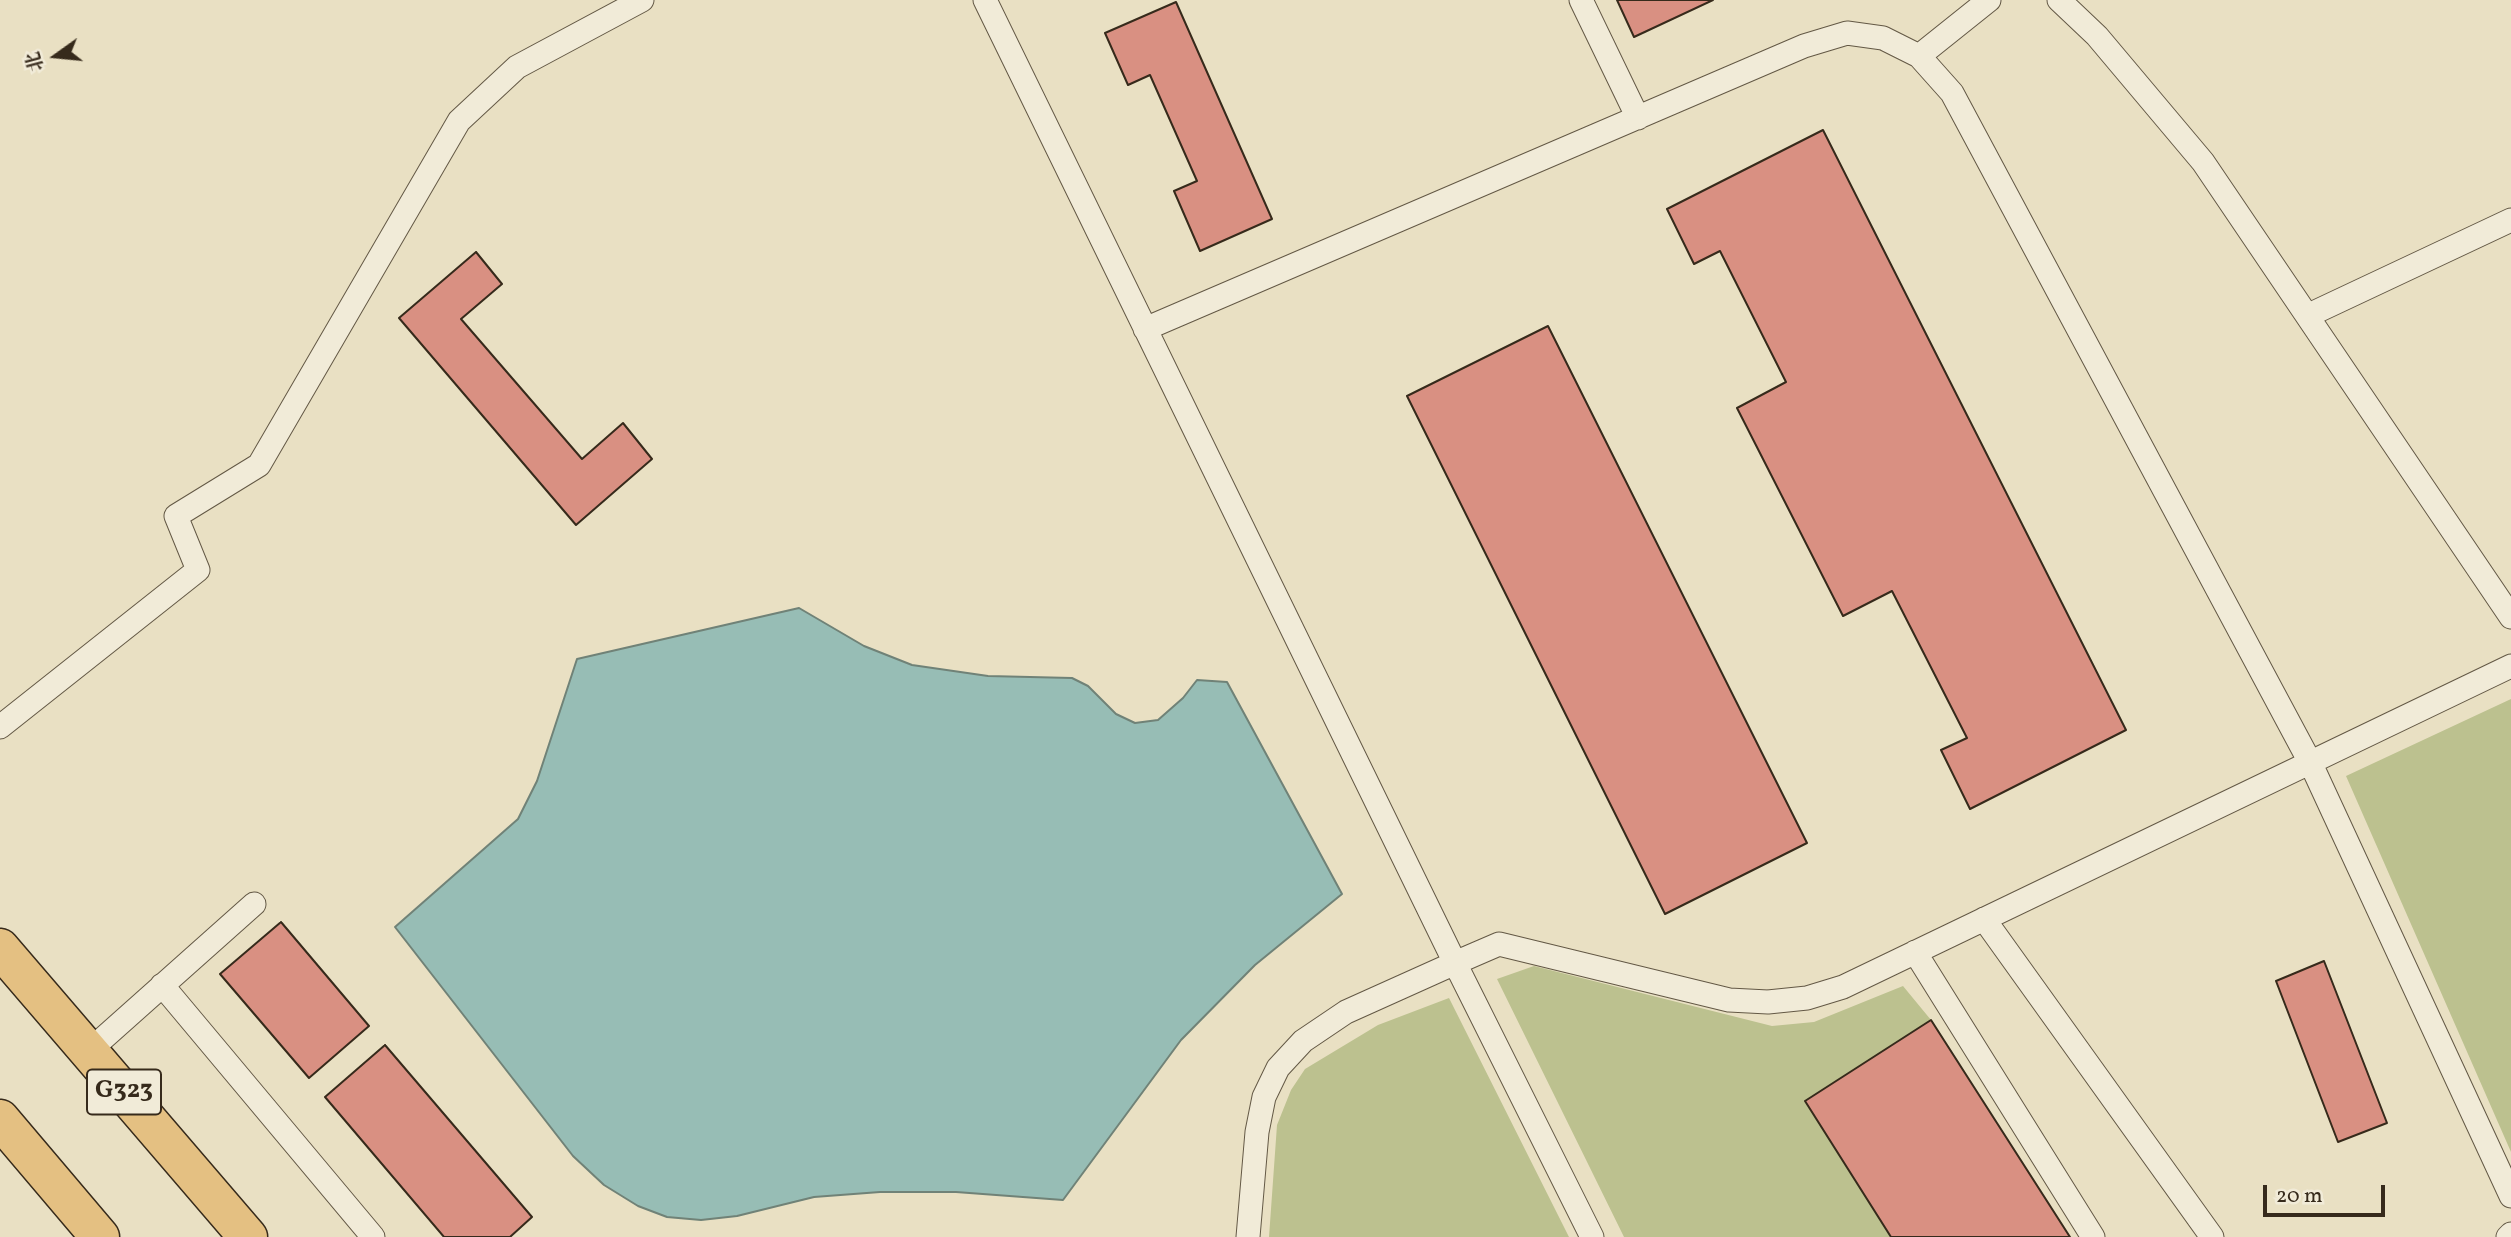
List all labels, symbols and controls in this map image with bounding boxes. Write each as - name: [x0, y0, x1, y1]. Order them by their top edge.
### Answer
- north arrow: [21, 21, 91, 91]
- text: 北: [21, 49, 51, 74]
- road number: G323: [87, 1070, 161, 1114]
- scale bar: [2266, 1170, 2388, 1214]
- text: 20 m: [2276, 1182, 2322, 1211]

